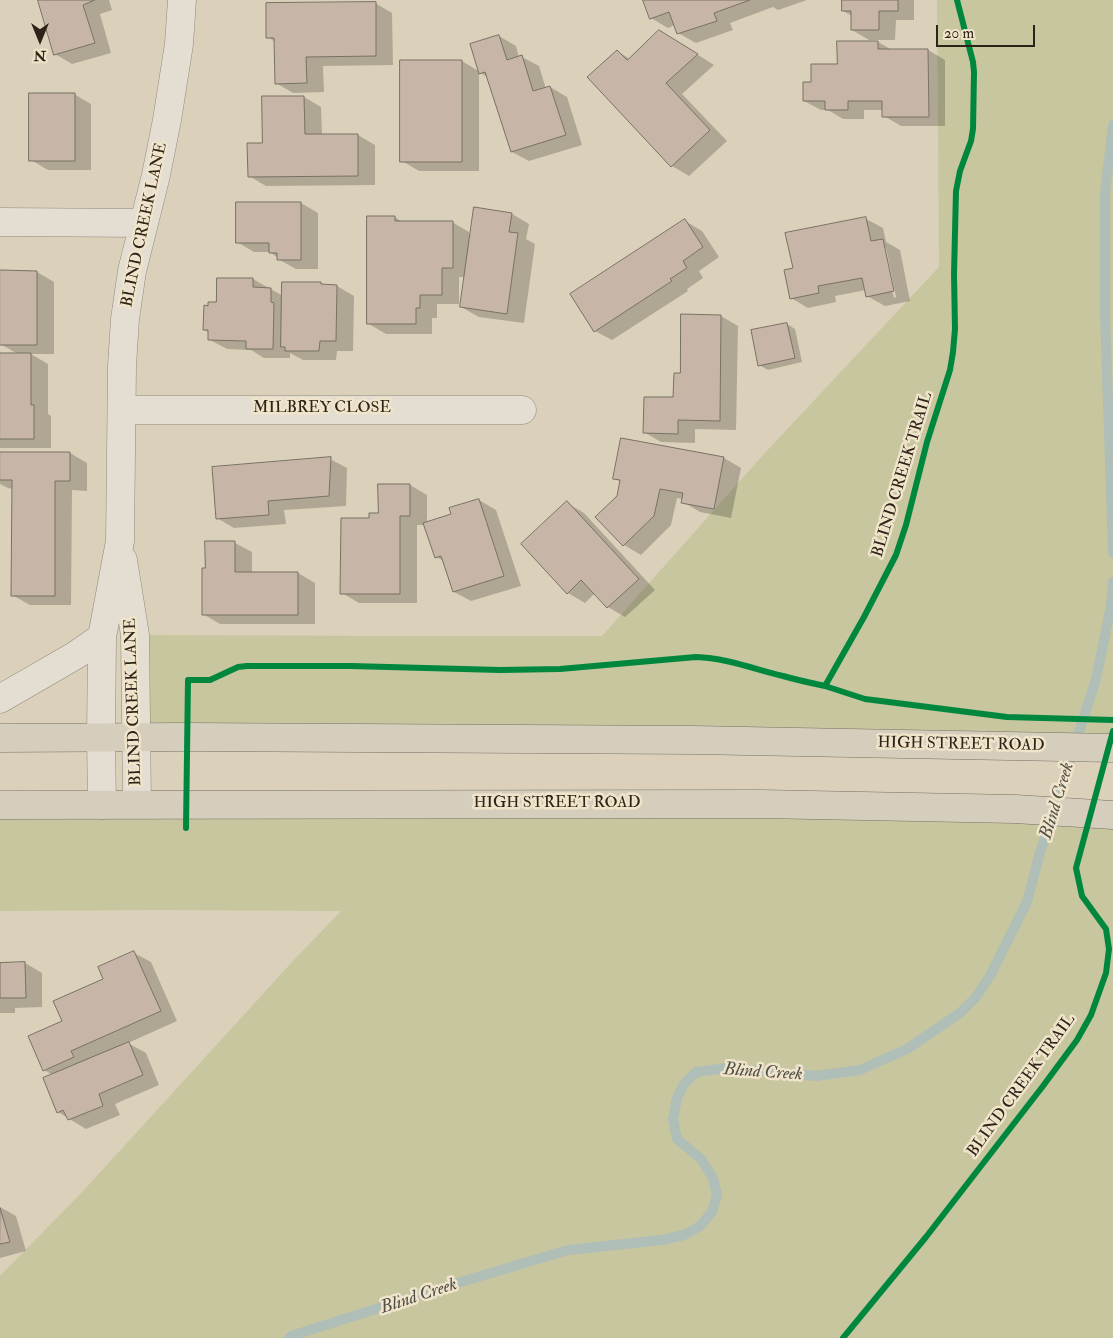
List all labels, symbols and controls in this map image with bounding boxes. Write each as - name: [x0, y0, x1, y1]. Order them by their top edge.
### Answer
- north arrow: [15, 15, 65, 65]
- scale bar: [938, 15, 1037, 47]
- text: 20 m: [944, 24, 974, 43]
- text: N: [34, 47, 46, 64]
- street label: BLIND CREEK LANE: [118, 141, 172, 309]
- street label: BLIND CREEK TRAIL: [869, 390, 937, 560]
- street label: MILBREY CLOSE: [253, 399, 391, 419]
- street label: BLIND CREEK LANE: [121, 618, 147, 786]
- street label: HIGH STREET ROAD: [877, 734, 1045, 756]
- water label: Blind Creek: [1036, 760, 1080, 842]
- street label: HIGH STREET ROAD: [473, 794, 641, 814]
- street label: BLIND CREEK TRAIL: [964, 1011, 1080, 1161]
- water label: Blind Creek: [723, 1059, 803, 1087]
- water label: Blind Creek: [378, 1275, 460, 1319]

